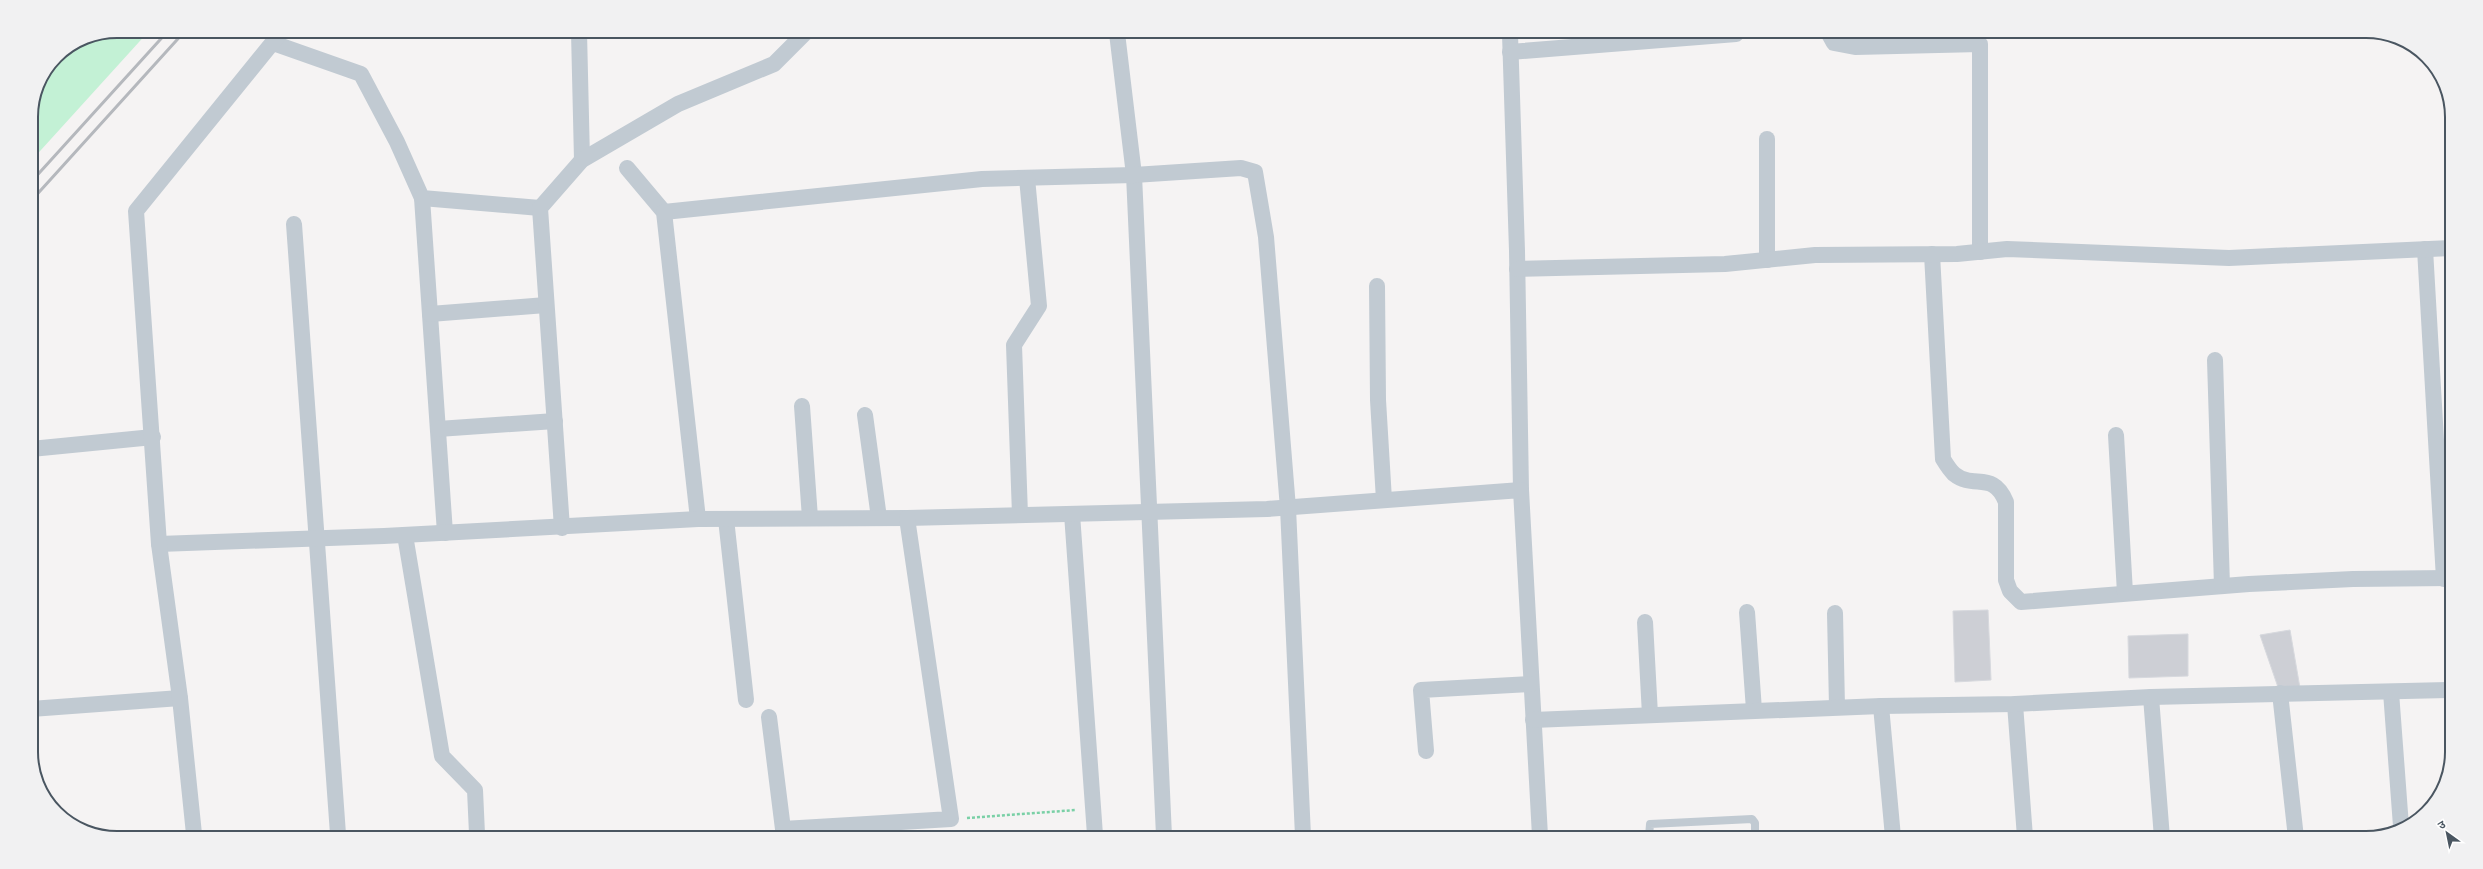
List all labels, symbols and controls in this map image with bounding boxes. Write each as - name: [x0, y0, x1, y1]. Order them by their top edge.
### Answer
- north arrow: [2427, 813, 2467, 853]
- text: उ: [2435, 817, 2448, 831]

